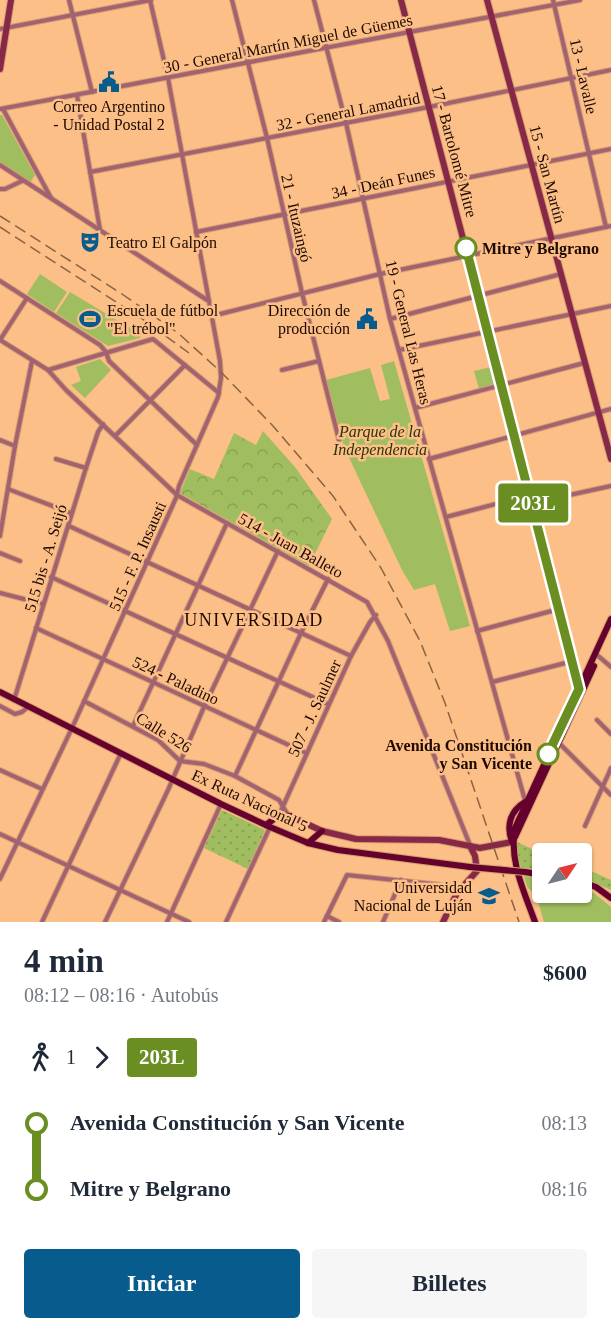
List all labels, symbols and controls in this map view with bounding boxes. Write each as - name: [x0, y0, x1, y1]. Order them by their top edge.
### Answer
- street label: 30 - General Martín Miguel de Güemes: [162, 11, 414, 77]
- street label: 13 - Lavalle: [567, 37, 600, 116]
- public building icon: Correo Argentino - Unidad Postal 2: [97, 70, 121, 94]
- street label: 17 - Bartolomé Mitre: [429, 83, 480, 219]
- street label: 32 - General Lamadrid: [275, 89, 421, 134]
- place label: Correo Argentino - Unidad Postal 2: [53, 98, 165, 133]
- street label: 15 - San Martín: [526, 123, 569, 225]
- street label: 34 - Deán Funes: [330, 163, 436, 202]
- street label: 21 - Ituzaingó: [277, 172, 315, 264]
- theatre icon: Teatro El Galpón: [78, 230, 102, 254]
- place label: Teatro El Galpón: [107, 234, 217, 252]
- marker: Mitre y Belgrano: [455, 237, 477, 259]
- place label: Mitre y Belgrano: [482, 240, 599, 258]
- street label: 19 - General Las Heras: [382, 258, 435, 406]
- place label: Escuela de fútbol "El trébol": [107, 302, 219, 337]
- place label: Dirección de producción: [268, 302, 350, 338]
- sports icon: Escuela de fútbol "El trébol": [78, 307, 102, 331]
- public building icon: Dirección de producción: [355, 307, 379, 331]
- park label: Parque de la Independencia: [332, 423, 427, 459]
- line badge: 203L: [491, 484, 575, 522]
- text: 203L: [510, 491, 556, 515]
- street label: 515 - F. P. Insausti: [106, 498, 169, 613]
- street label: 515 bis - A. Seijó: [21, 502, 71, 614]
- street label: 514 - Juan Balleto: [236, 510, 346, 581]
- district label: UNIVERSIDAD: [184, 610, 324, 630]
- street label: 524 - Paladino: [130, 653, 222, 708]
- street label: 507 - J. Saulmer: [285, 656, 345, 759]
- street label: Calle 526: [133, 709, 194, 756]
- place label: Avenida Constitución y San Vicente: [385, 737, 532, 773]
- marker: Avenida Constitución y San Vicente: [537, 743, 559, 765]
- street label: Ex Ruta Nacional 5: [189, 766, 310, 835]
- north arrow: [532, 843, 592, 903]
- map controls: [532, 843, 592, 903]
- place label: Universidad Nacional de Luján: [354, 879, 472, 915]
- school or university icon: Universidad Nacional de Luján: [477, 884, 501, 908]
- text: 4 min: [24, 943, 104, 979]
- text: $600: [543, 960, 587, 985]
- text: 08:12 – 08:16 · Autobús: [24, 984, 218, 1006]
- icon: walk: [24, 1041, 57, 1074]
- icon: forward: [85, 1041, 118, 1074]
- text: 203L: [139, 1045, 185, 1069]
- text: 1: [66, 1046, 76, 1068]
- text: Avenida Constitución y San Vicente: [70, 1110, 405, 1135]
- text: 08:13: [541, 1112, 587, 1134]
- text: Mitre y Belgrano: [70, 1176, 231, 1201]
- text: 08:16: [541, 1178, 587, 1200]
- button: Iniciar: [24, 1249, 300, 1318]
- button: Billetes: [312, 1249, 587, 1318]

